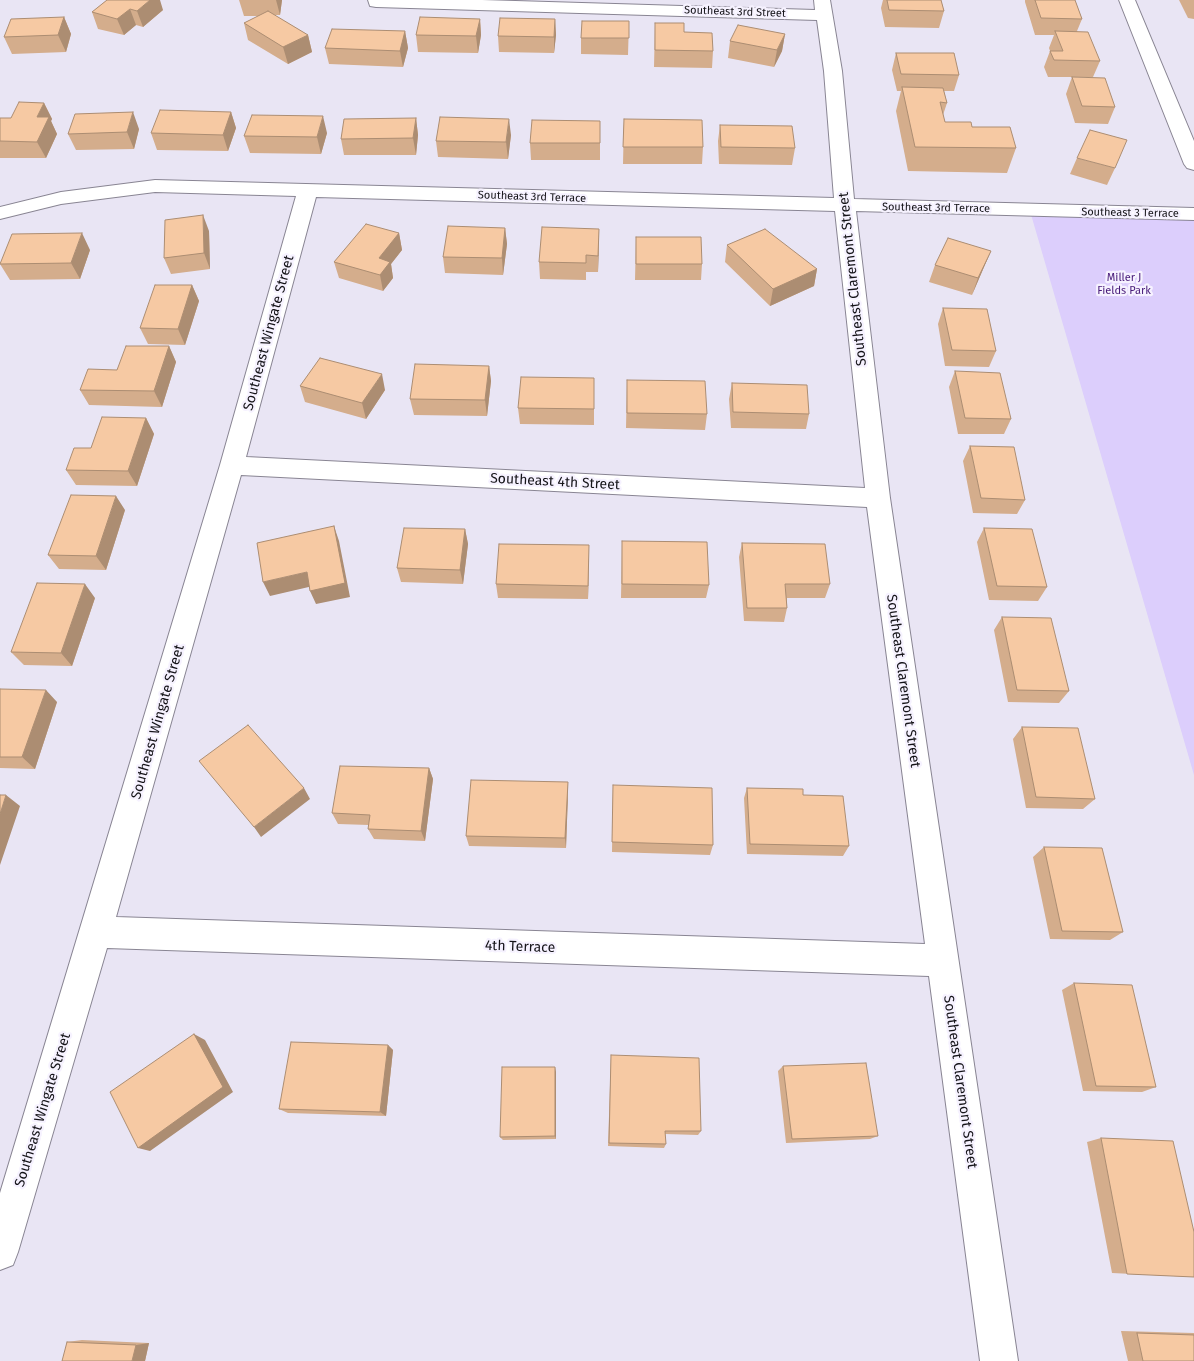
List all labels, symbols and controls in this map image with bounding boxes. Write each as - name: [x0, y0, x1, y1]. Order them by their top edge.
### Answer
- street label: Southeast 3rd Street: [684, 4, 786, 20]
- street label: Southeast 3rd Terrace: [478, 189, 586, 205]
- street label: Southeast Claremont Street: [836, 191, 870, 367]
- street label: Southeast 3rd Terrace: [882, 200, 990, 216]
- street label: Southeast 3 Terrace: [1081, 206, 1179, 220]
- street label: Southeast Wingate Street: [240, 254, 298, 412]
- park label: Miller J Fields Park: [1097, 271, 1151, 297]
- street label: Southeast 4th Street: [490, 470, 620, 494]
- street label: Southeast Claremont Street: [883, 593, 923, 769]
- street label: Southeast Wingate Street: [128, 643, 188, 801]
- street label: 4th Terrace: [484, 937, 556, 957]
- street label: Southeast Claremont Street: [940, 994, 980, 1170]
- street label: Southeast Wingate Street: [12, 1031, 74, 1189]

